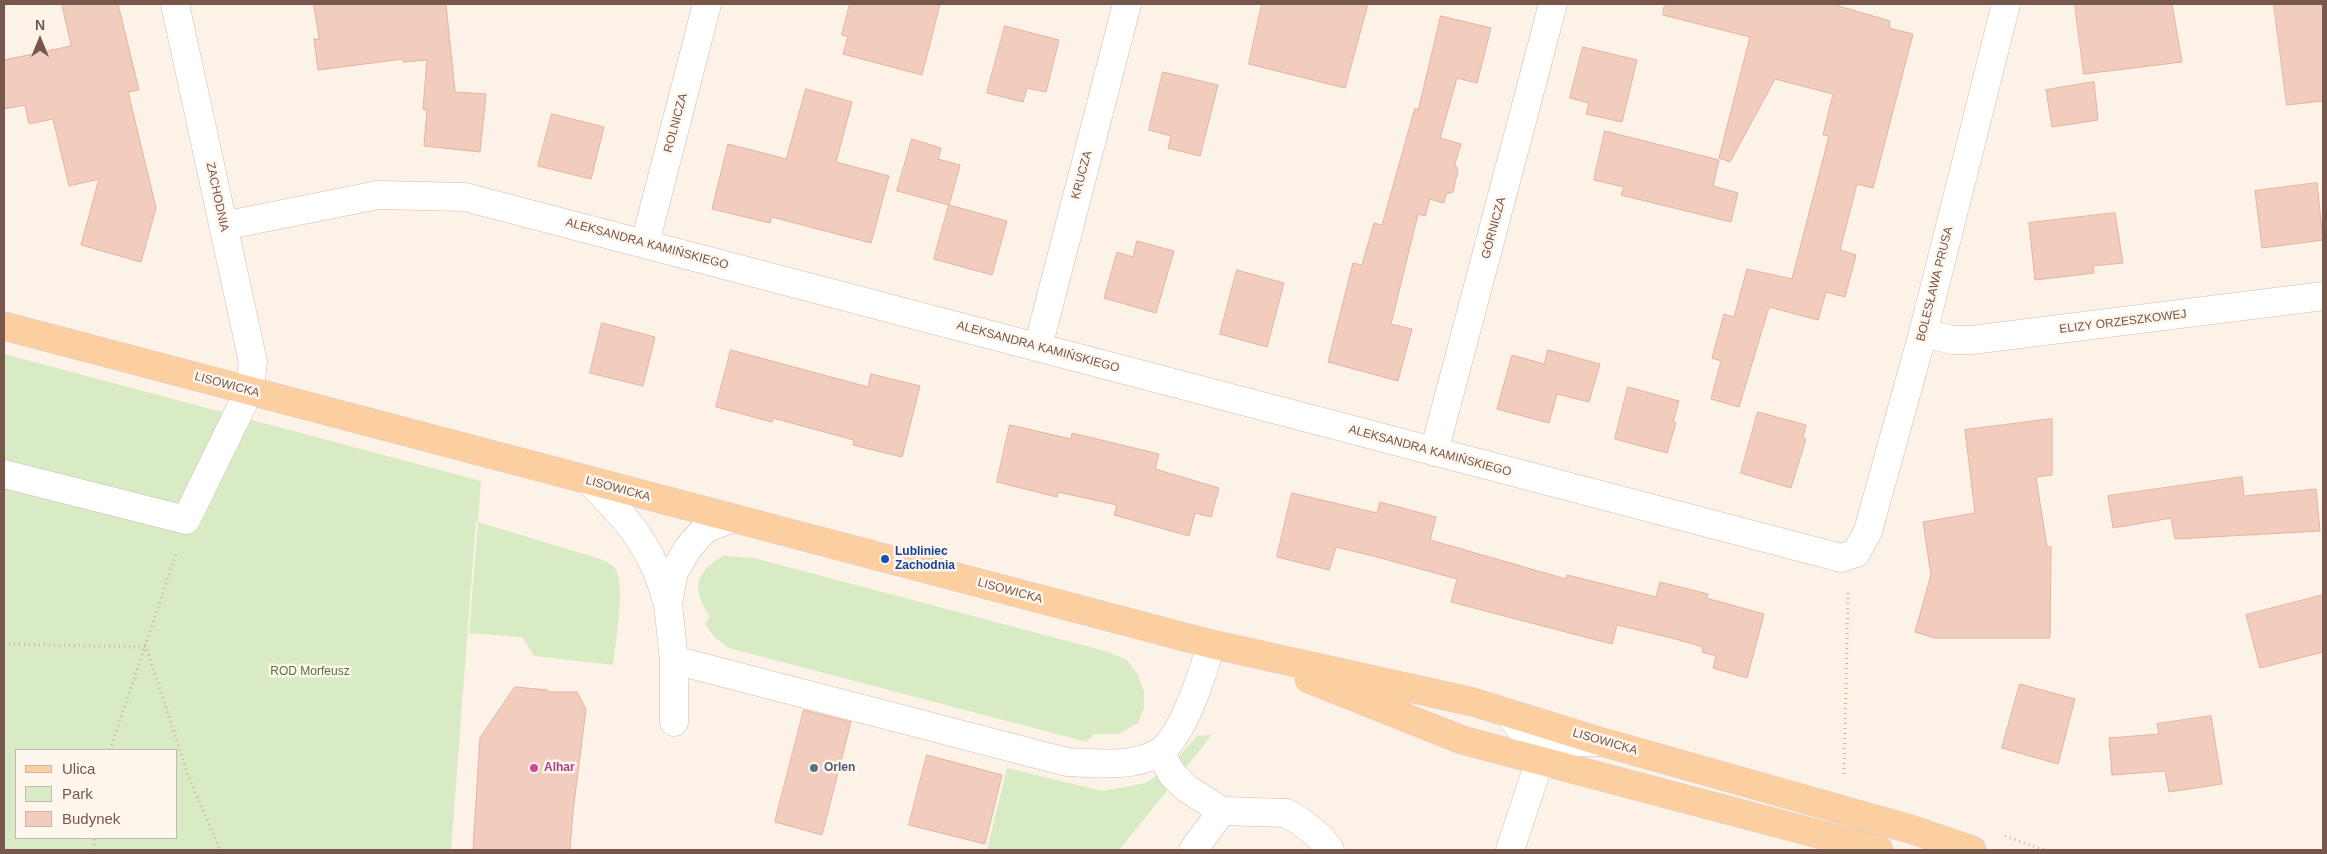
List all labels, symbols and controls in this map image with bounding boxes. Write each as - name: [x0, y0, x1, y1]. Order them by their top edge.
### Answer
- north arrow: [15, 15, 65, 65]
- text: N: [35, 17, 45, 33]
- street label: ROLNICZA: [661, 92, 691, 154]
- street label: KRUCZA: [1069, 149, 1095, 201]
- street label: ZACHODNIA: [203, 161, 231, 233]
- street label: GÓRNICZA: [1479, 196, 1509, 260]
- street label: ALEKSANDRA KAMIŃSKIEGO: [564, 215, 730, 273]
- street label: BOLESŁAWA PRUSA: [1914, 225, 1956, 343]
- street label: ELIZY ORZESZKOWEJ: [2059, 307, 2187, 337]
- street label: ALEKSANDRA KAMIŃSKIEGO: [955, 318, 1121, 376]
- street label: LISOWICKA: [193, 369, 261, 401]
- street label: ALEKSANDRA KAMIŃSKIEGO: [1347, 422, 1513, 480]
- street label: LISOWICKA: [584, 473, 652, 505]
- place label: Lubliniec Zachodnia: [895, 545, 955, 573]
- marker: Lubliniec Zachodnia: [879, 553, 891, 565]
- street label: LISOWICKA: [976, 575, 1044, 607]
- park label: ROD Morfeusz: [270, 665, 350, 679]
- street label: LISOWICKA: [1571, 726, 1639, 758]
- legend: [15, 749, 178, 839]
- text: Ulica: [62, 760, 95, 777]
- place label: Alhar: [544, 761, 575, 775]
- place label: Orlen: [824, 761, 855, 775]
- marker: Alhar: [528, 762, 540, 774]
- marker: Orlen: [808, 762, 820, 774]
- text: Park: [62, 785, 93, 802]
- text: Budynek: [62, 810, 120, 827]

